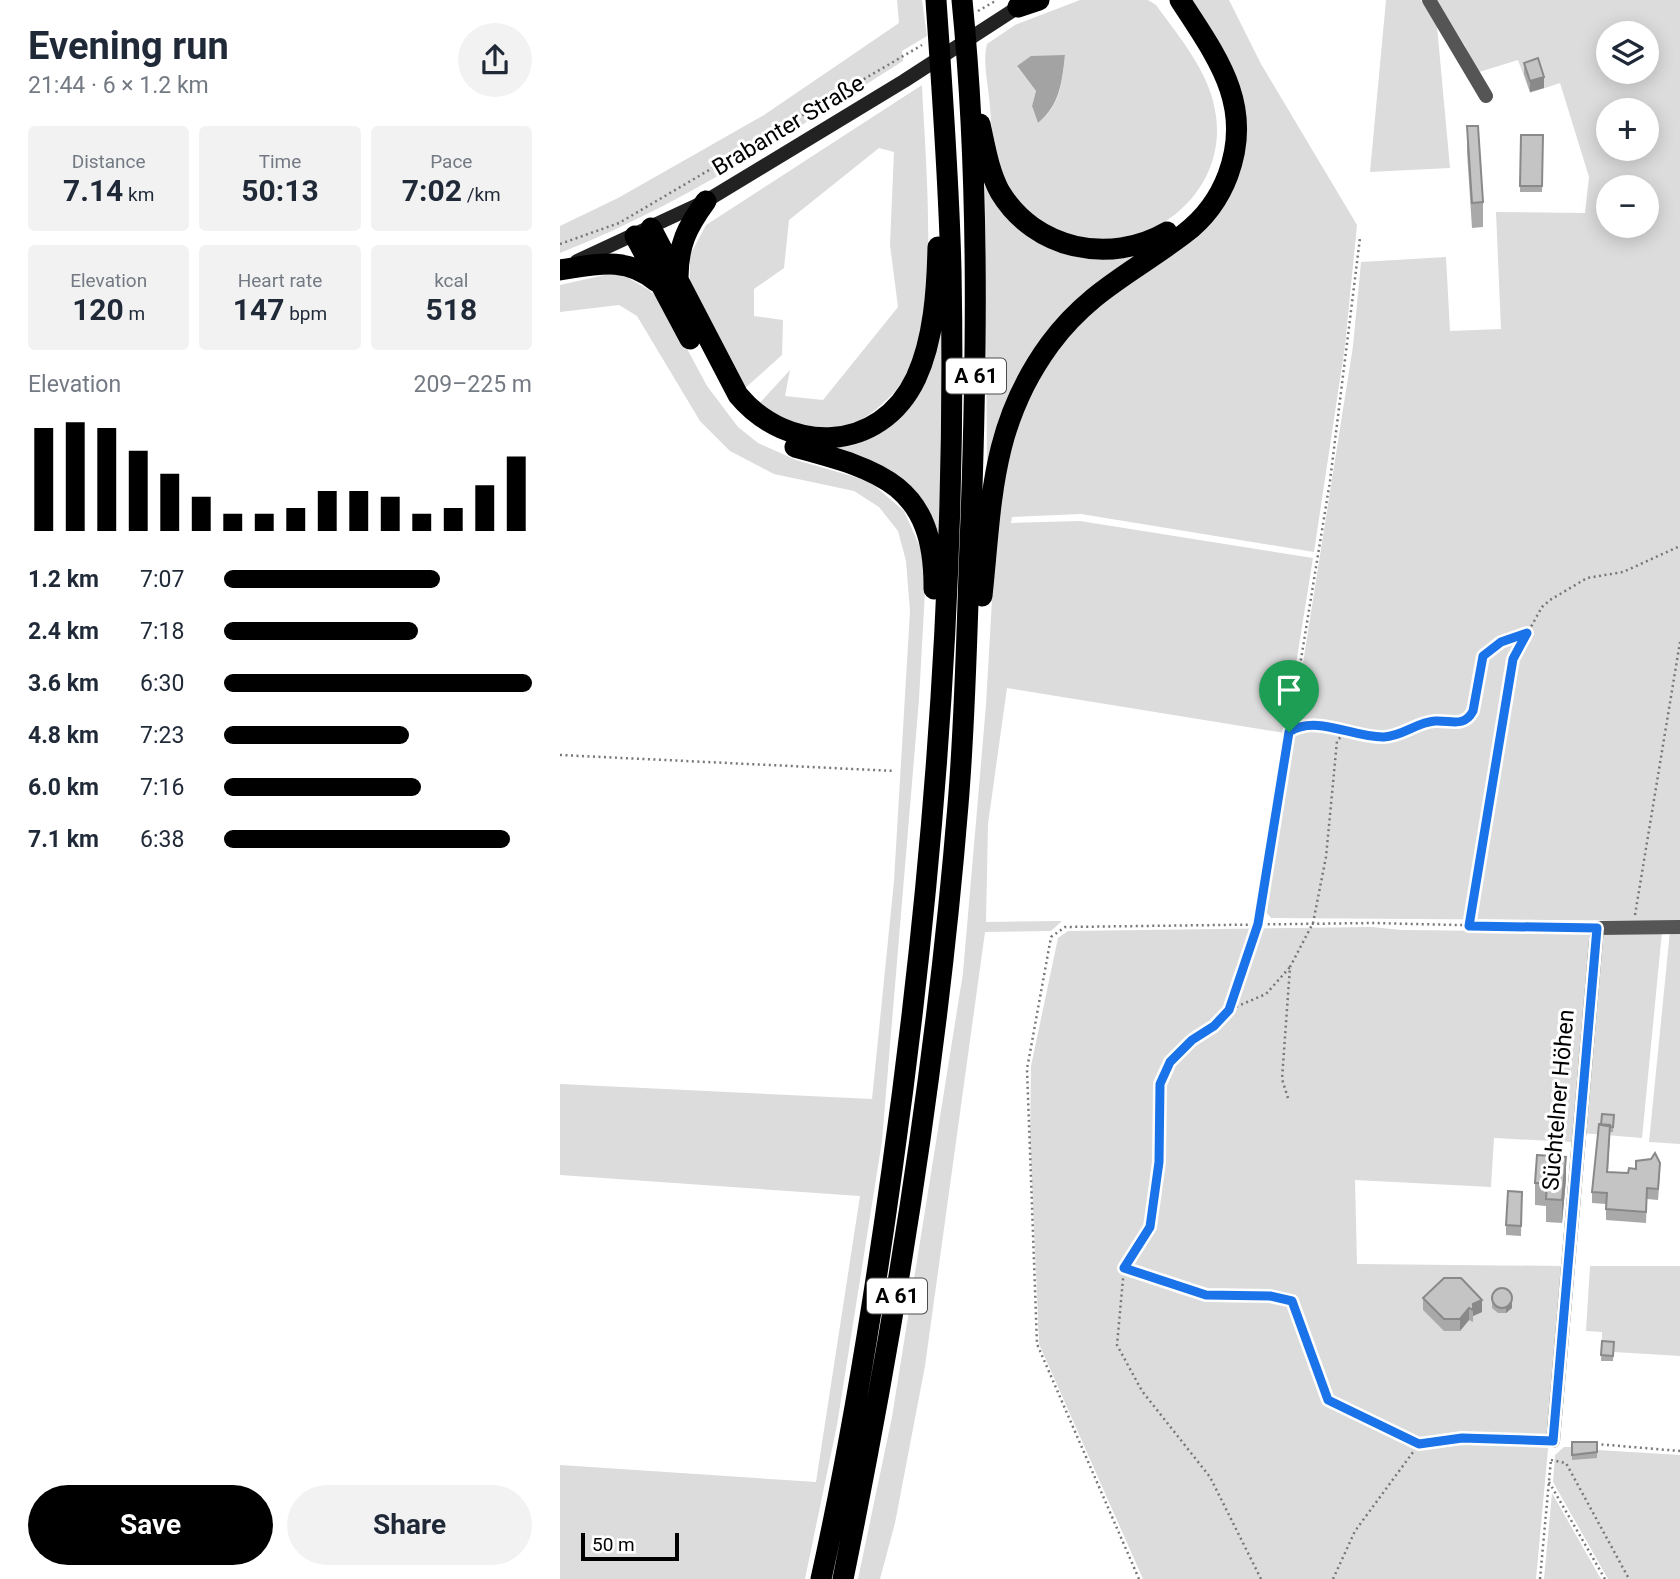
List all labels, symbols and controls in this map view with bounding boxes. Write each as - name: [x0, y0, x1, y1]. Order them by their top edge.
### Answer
- map controls: [1596, 21, 1659, 238]
- button: layers: [1596, 21, 1659, 84]
- button: share: [458, 23, 532, 97]
- text: Evening run: [28, 24, 229, 68]
- street label: Brabanter Straße: [707, 69, 869, 181]
- text: 21:44 · 6 × 1.2 km: [28, 72, 209, 99]
- button: +: [1596, 98, 1659, 161]
- text: Distance: [72, 150, 146, 173]
- text: Time: [259, 150, 301, 173]
- text: Pace: [430, 150, 472, 173]
- text: 7.14: [63, 173, 123, 208]
- text: 50:13: [241, 173, 319, 208]
- text: 7:02: [402, 173, 462, 208]
- button: −: [1596, 175, 1659, 238]
- text: km: [123, 183, 154, 206]
- text: /km: [462, 183, 501, 206]
- text: Elevation: [70, 269, 147, 292]
- text: Heart rate: [238, 269, 322, 292]
- text: kcal: [434, 269, 469, 292]
- text: 120: [72, 292, 124, 327]
- text: 147: [233, 292, 284, 327]
- text: 518: [426, 292, 477, 327]
- text: m: [124, 302, 145, 325]
- text: bpm: [284, 302, 327, 325]
- road number: A 61: [946, 358, 1006, 394]
- text: Elevation: [28, 371, 121, 398]
- text: 209–225 m: [413, 371, 532, 398]
- text: 1.2 km: [28, 566, 99, 593]
- text: 7:07: [140, 566, 184, 593]
- text: 2.4 km: [28, 618, 99, 645]
- text: 7:18: [140, 618, 184, 645]
- pin: [1259, 660, 1319, 732]
- text: 3.6 km: [28, 670, 99, 697]
- text: 6:30: [140, 670, 184, 697]
- icon: arrive: [1270, 671, 1308, 709]
- text: 4.8 km: [28, 722, 99, 749]
- text: 7:23: [140, 722, 184, 749]
- text: 6.0 km: [28, 774, 99, 801]
- text: 7:16: [140, 774, 184, 801]
- text: 7.1 km: [28, 826, 99, 853]
- text: 6:38: [140, 826, 184, 853]
- street label: Süchtelner Höhen: [1537, 1008, 1580, 1192]
- road number: A 61: [867, 1278, 927, 1314]
- button: Save: [28, 1485, 273, 1565]
- button: Share: [287, 1485, 532, 1565]
- scale bar: [581, 1530, 679, 1562]
- text: 50 m: [592, 1533, 635, 1556]

